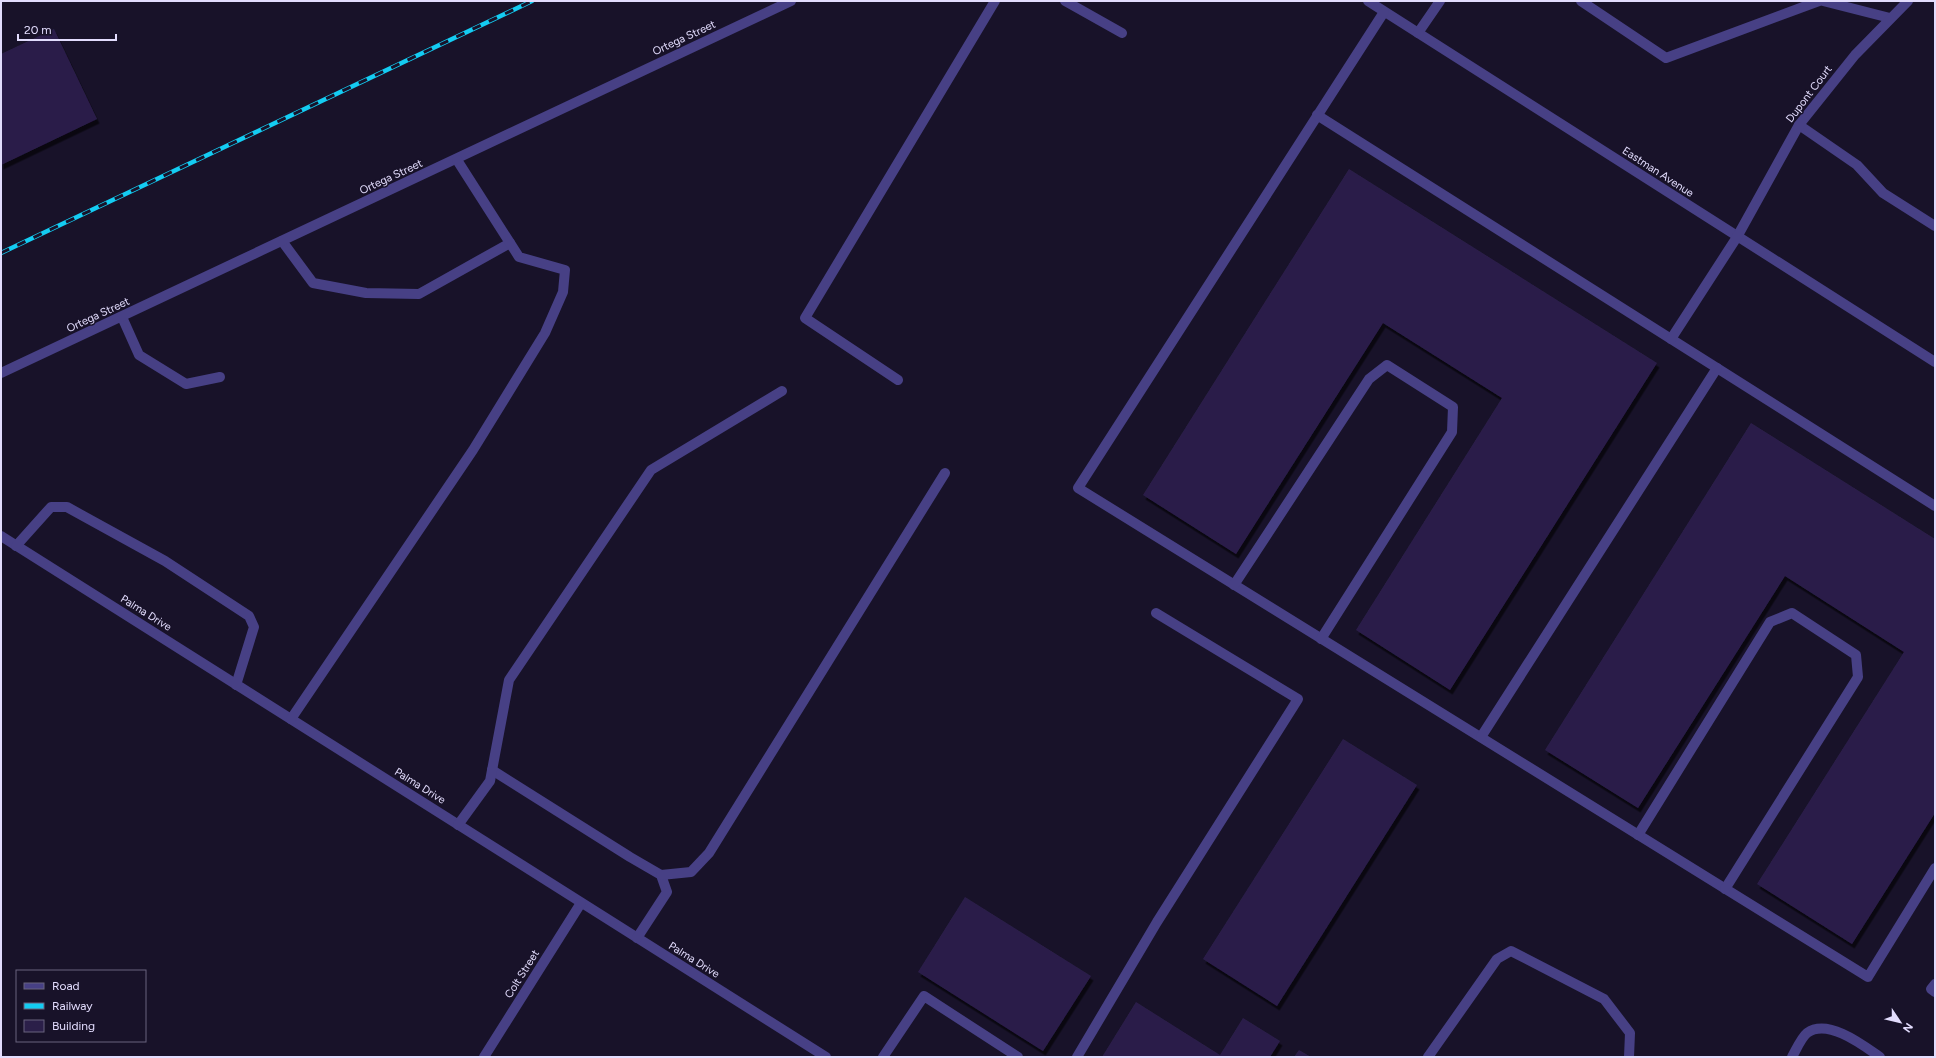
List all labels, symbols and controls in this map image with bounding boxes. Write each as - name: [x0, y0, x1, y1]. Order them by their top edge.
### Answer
- scale bar: [18, 16, 116, 42]
- street label: Ortega Street: [650, 18, 718, 58]
- text: 20 m: [24, 23, 52, 37]
- street label: Dupont Court: [1783, 63, 1835, 125]
- street label: Eastman Avenue: [1620, 144, 1696, 200]
- street label: Ortega Street: [357, 157, 425, 197]
- street label: Ortega Street: [64, 295, 132, 335]
- street label: Palma Drive: [118, 592, 174, 634]
- street label: Palma Drive: [392, 765, 448, 807]
- street label: Palma Drive: [666, 939, 722, 981]
- street label: Colt Street: [502, 947, 542, 1001]
- legend: [16, 970, 146, 1042]
- text: Road: [52, 979, 80, 993]
- text: Railway: [52, 999, 93, 1013]
- north arrow: [1880, 1002, 1920, 1042]
- text: Building: [52, 1019, 95, 1033]
- text: N: [1900, 1020, 1916, 1035]

